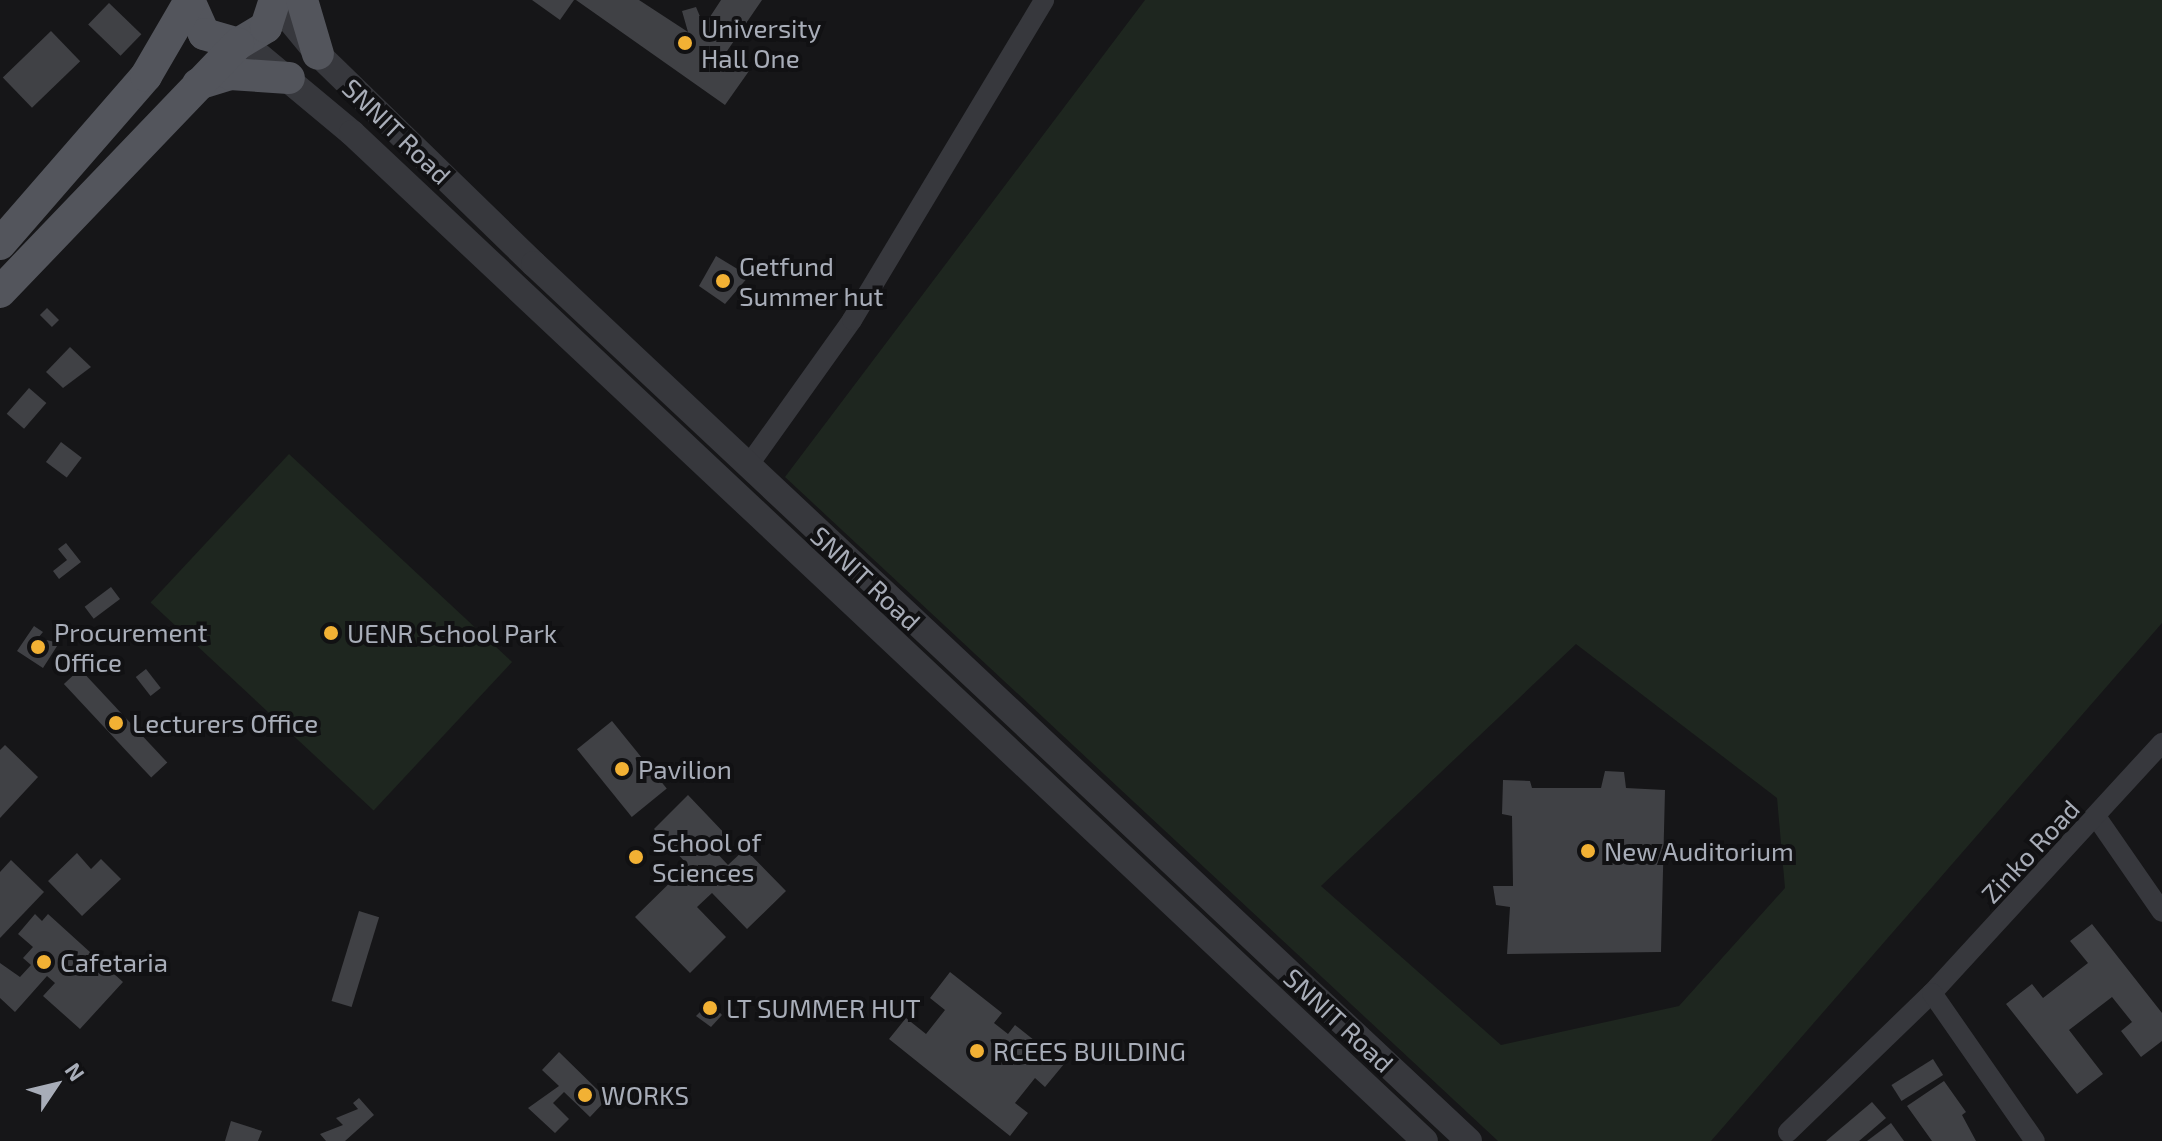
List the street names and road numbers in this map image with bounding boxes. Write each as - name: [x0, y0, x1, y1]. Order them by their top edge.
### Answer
- street label: SNNIT Road: [336, 72, 458, 190]
- street label: SNNIT Road: [805, 519, 927, 637]
- street label: Zinko Road: [1974, 793, 2086, 909]
- street label: SNNIT Road: [1278, 961, 1400, 1079]

